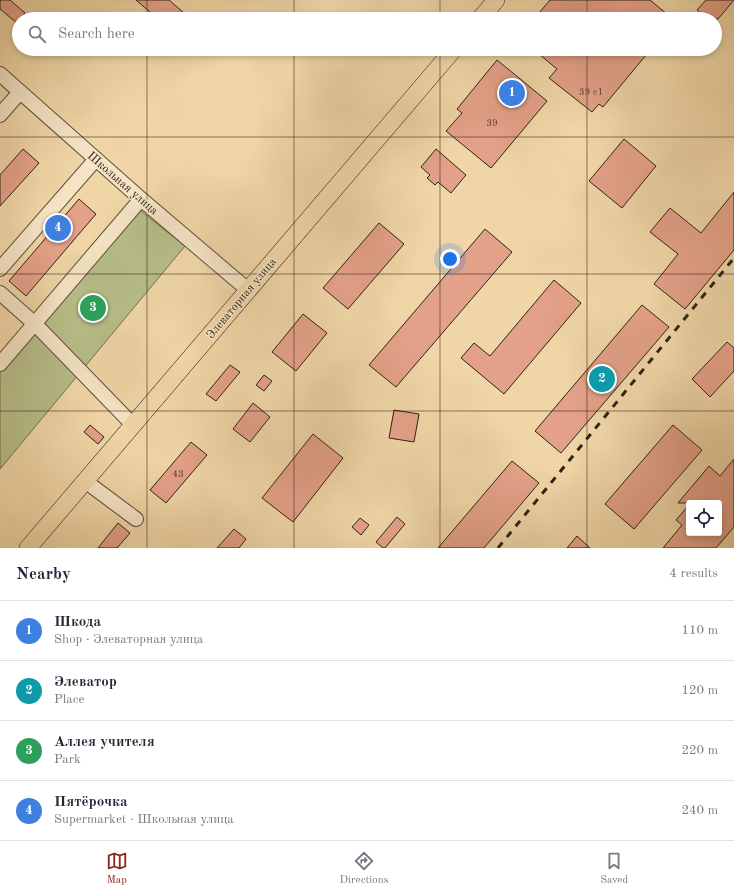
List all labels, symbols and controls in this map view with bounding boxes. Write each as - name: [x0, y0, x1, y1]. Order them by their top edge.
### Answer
- search box: [12, 12, 722, 56]
- icon: search: [26, 23, 48, 45]
- text: Search here: [58, 27, 135, 42]
- pin: 1: [499, 78, 525, 108]
- house number: 39 с1: [579, 87, 603, 97]
- house number: 39: [486, 118, 498, 128]
- street label: Школьная улица: [85, 150, 160, 218]
- pin: 4: [45, 213, 71, 243]
- your location: [440, 249, 460, 269]
- street label: Элеваторная улица: [205, 256, 279, 341]
- pin: 3: [80, 293, 106, 323]
- pin: 2: [589, 364, 615, 394]
- house number: 43: [172, 469, 184, 479]
- map controls: [686, 500, 722, 536]
- button: locate: [686, 500, 722, 536]
- text: Nearby: [16, 566, 71, 583]
- text: 4 results: [669, 567, 718, 580]
- text: Шкода: [54, 615, 101, 630]
- text: 1: [25, 624, 33, 637]
- text: 110 m: [681, 624, 718, 637]
- text: Shop · Элеваторная улица: [54, 633, 203, 646]
- text: Элеватор: [54, 675, 117, 690]
- text: 2: [25, 684, 33, 697]
- text: 120 m: [681, 684, 718, 697]
- text: Place: [54, 693, 84, 706]
- text: Аллея учителя: [54, 735, 155, 750]
- text: 3: [25, 744, 33, 757]
- text: 220 m: [681, 744, 718, 757]
- text: Park: [54, 753, 81, 766]
- text: Пятёрочка: [54, 795, 128, 810]
- text: 4: [25, 804, 33, 817]
- text: 240 m: [681, 804, 718, 817]
- text: Supermarket · Школьная улица: [54, 813, 234, 826]
- tab: Map: [106, 850, 128, 888]
- tab: Directions: [340, 850, 388, 888]
- tab: Saved: [600, 850, 628, 888]

